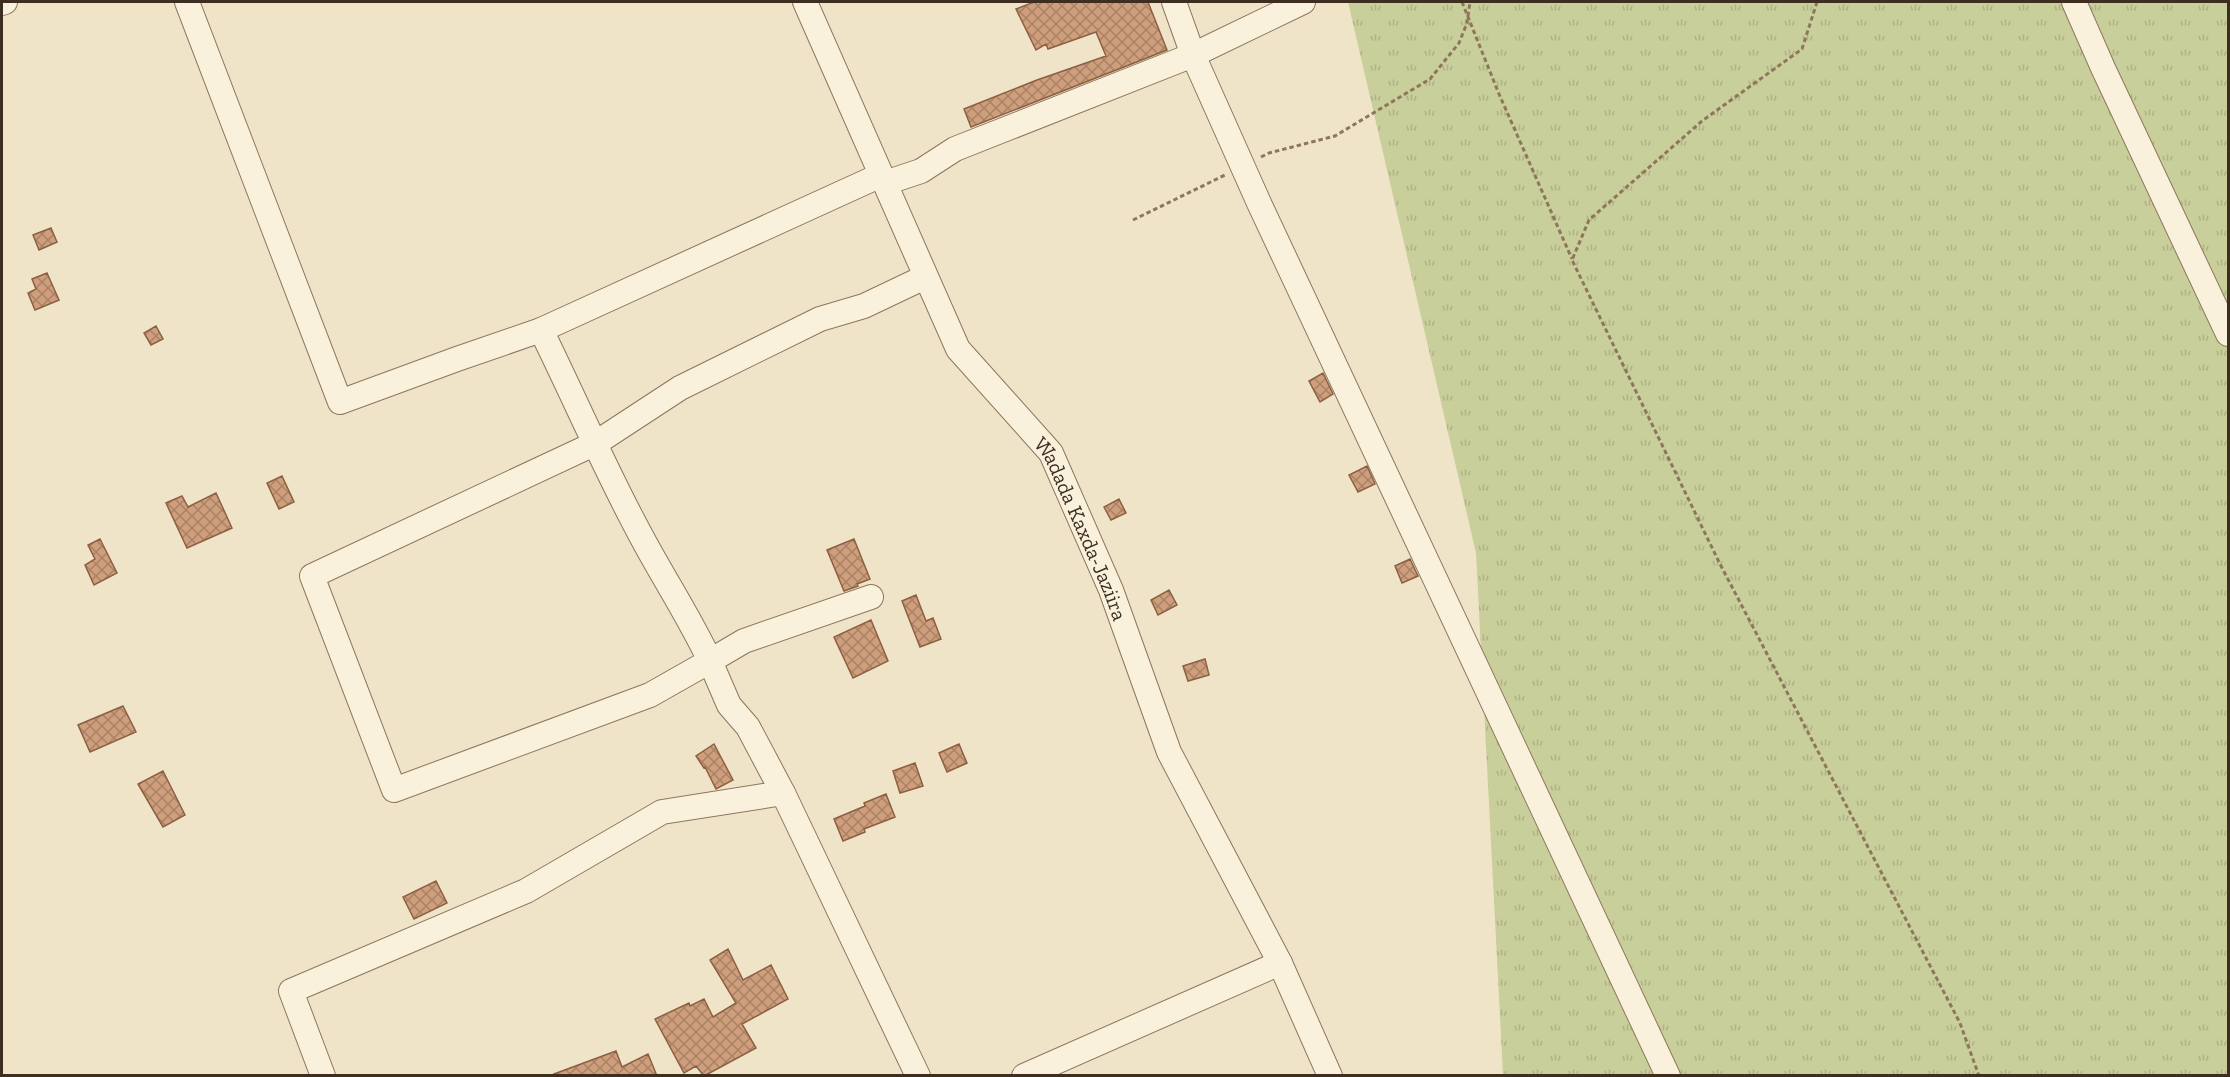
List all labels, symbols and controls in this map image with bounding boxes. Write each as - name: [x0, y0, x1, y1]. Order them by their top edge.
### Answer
- street label: Wadada Kaxda-Jaziira: [1029, 431, 1133, 624]

